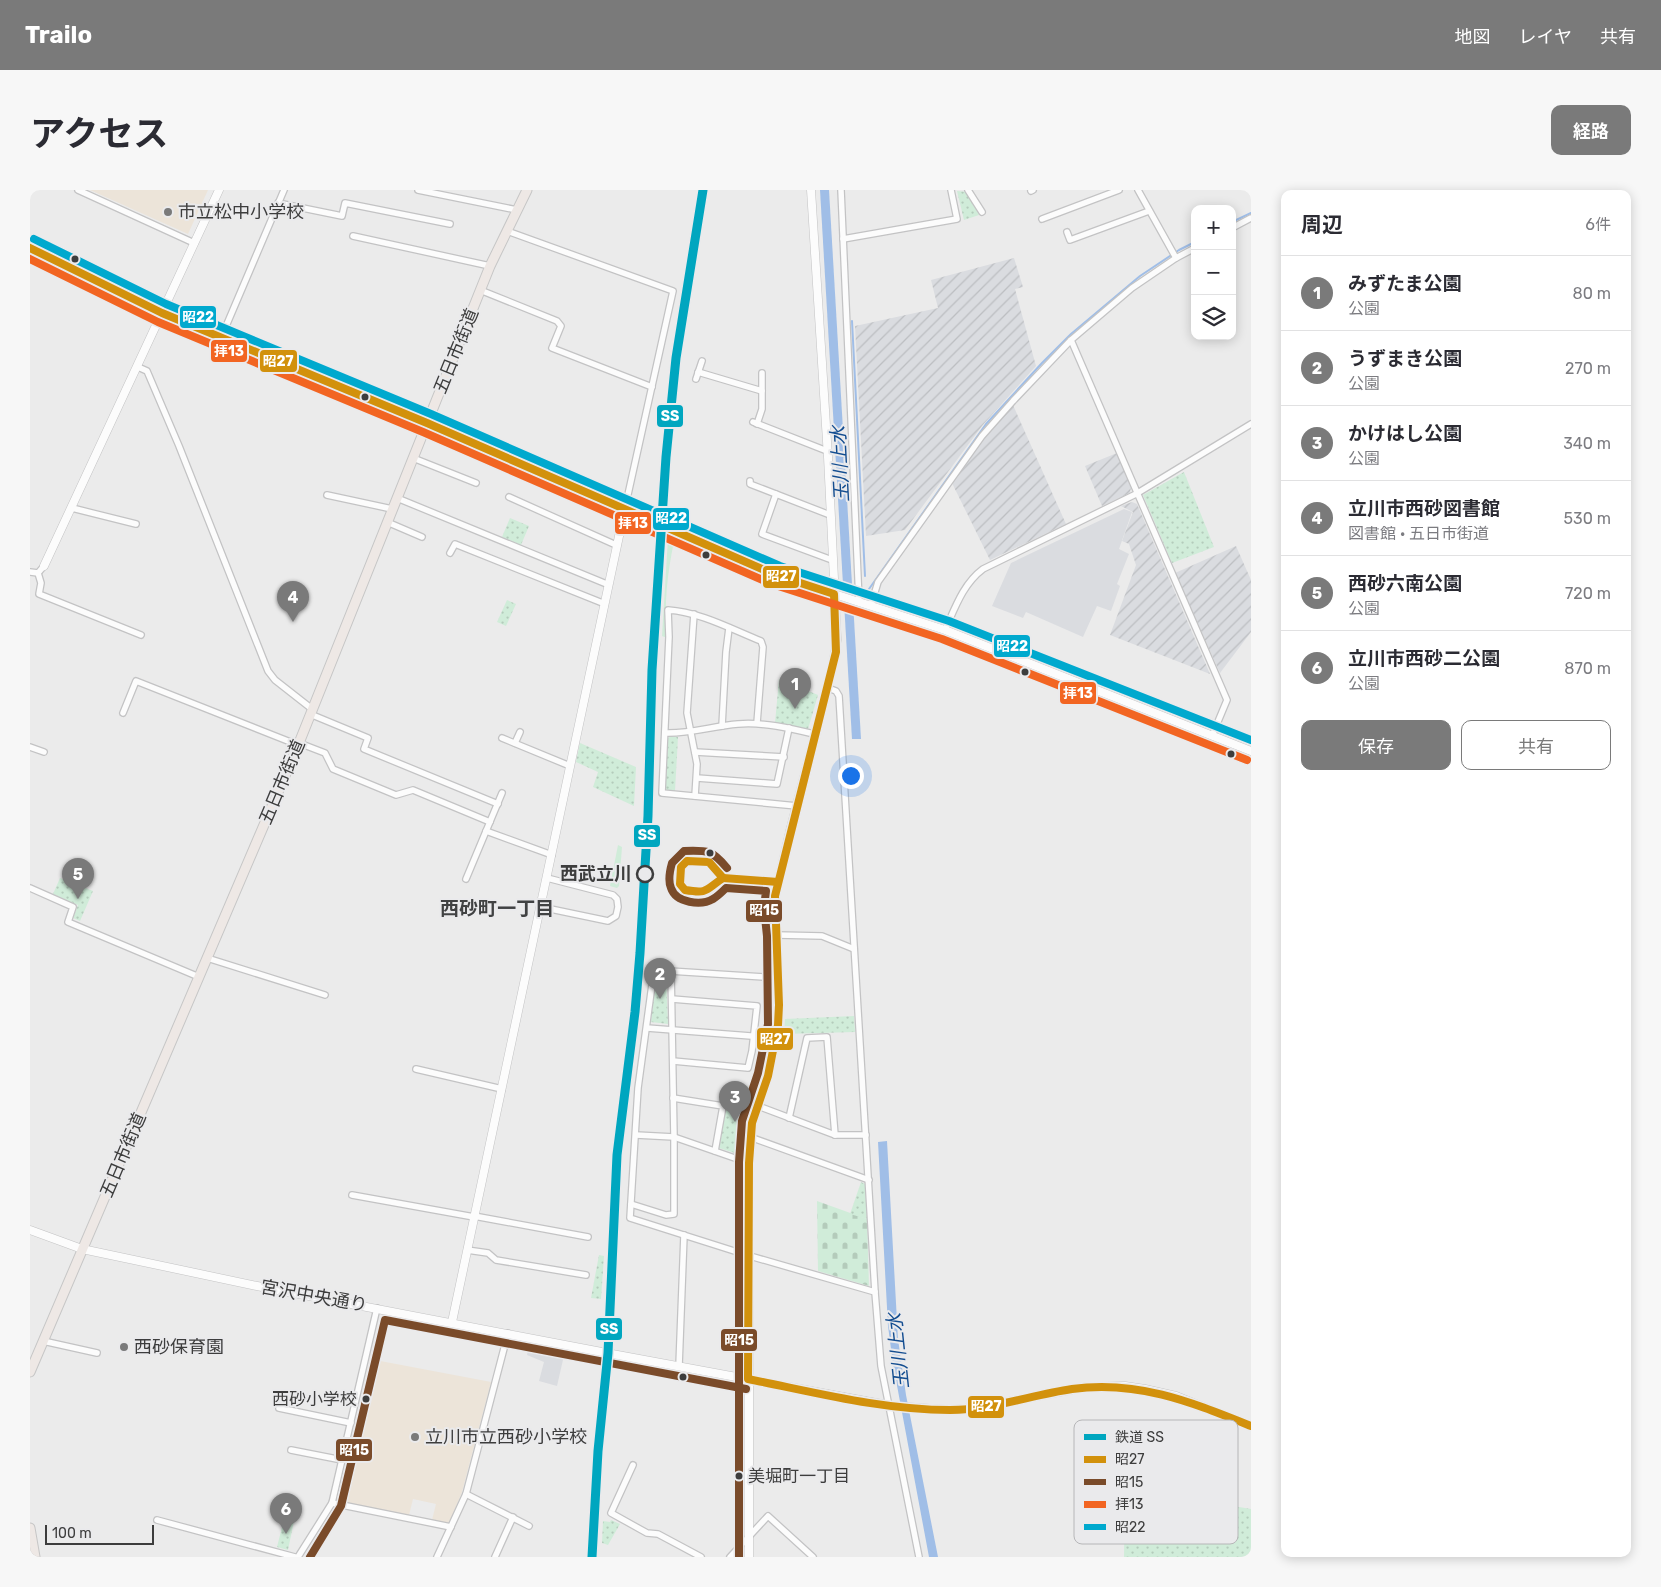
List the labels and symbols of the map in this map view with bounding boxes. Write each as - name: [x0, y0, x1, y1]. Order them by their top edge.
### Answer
- place label: 市立松中小学校: [178, 201, 304, 223]
- marker: 市立松中小学校: [162, 206, 174, 218]
- unlabelled marker: [70, 254, 80, 264]
- line badge: 昭22: [179, 305, 217, 329]
- street label: 五日市街道: [429, 305, 483, 397]
- text: 昭22: [182, 309, 214, 326]
- line badge: 拝13: [210, 339, 248, 363]
- text: 拝13: [214, 343, 244, 360]
- line badge: 昭27: [259, 349, 298, 373]
- text: 昭27: [262, 353, 294, 370]
- unlabelled marker: [360, 392, 370, 402]
- line badge: SS: [656, 404, 684, 428]
- text: SS: [661, 408, 679, 425]
- water label: 玉川上水: [826, 423, 853, 503]
- line badge: 昭22: [652, 507, 690, 531]
- text: 昭22: [655, 510, 687, 527]
- line badge: 拝13: [614, 511, 652, 535]
- text: 拝13: [618, 515, 648, 532]
- unlabelled marker: [701, 550, 711, 560]
- line badge: 昭27: [762, 565, 800, 589]
- text: 昭27: [765, 568, 797, 585]
- pin: 4: [277, 581, 309, 622]
- line badge: 昭22: [993, 634, 1031, 658]
- text: 昭22: [996, 638, 1028, 655]
- unlabelled marker: [1020, 667, 1030, 677]
- pin: 1: [779, 668, 811, 709]
- line badge: 拝13: [1059, 681, 1097, 705]
- text: 拝13: [1063, 685, 1093, 702]
- street label: 五日市街道: [254, 736, 310, 828]
- unlabelled marker: [1226, 749, 1236, 759]
- your location: [838, 763, 864, 789]
- line badge: SS: [633, 824, 661, 848]
- text: SS: [638, 827, 656, 844]
- unlabelled marker: [705, 848, 715, 858]
- pin: 5: [62, 858, 94, 899]
- place label: 西武立川: [560, 863, 632, 885]
- marker: 西武立川: [636, 865, 654, 883]
- district label: 西砂町一丁目: [440, 897, 554, 920]
- line badge: 昭15: [745, 899, 783, 923]
- text: 昭15: [749, 902, 779, 919]
- pin: 2: [644, 958, 676, 999]
- line badge: 昭27: [756, 1027, 794, 1051]
- text: 昭27: [759, 1031, 791, 1048]
- pin: 3: [719, 1081, 751, 1122]
- street label: 五日市街道: [95, 1109, 151, 1201]
- street label: 宮沢中央通り: [259, 1276, 369, 1316]
- water label: 玉川上水: [882, 1310, 913, 1390]
- line badge: SS: [595, 1317, 623, 1341]
- text: SS: [600, 1321, 618, 1338]
- line badge: 昭15: [720, 1328, 758, 1352]
- text: 昭15: [724, 1332, 754, 1349]
- place label: 西砂保育園: [134, 1336, 224, 1358]
- marker: 西砂保育園: [118, 1341, 130, 1353]
- unlabelled marker: [678, 1372, 688, 1382]
- place label: 西砂小学校: [272, 1389, 357, 1409]
- marker: 西砂小学校: [361, 1394, 371, 1404]
- line badge: 昭27: [967, 1395, 1005, 1419]
- text: 昭27: [970, 1398, 1002, 1415]
- legend: [1074, 1420, 1238, 1544]
- place label: 立川市立西砂小学校: [425, 1426, 587, 1448]
- text: 鉄道 SS: [1115, 1429, 1164, 1446]
- marker: 立川市立西砂小学校: [409, 1431, 421, 1443]
- line badge: 昭15: [335, 1438, 373, 1462]
- text: 昭15: [339, 1442, 369, 1459]
- text: 昭27: [1115, 1451, 1144, 1468]
- place label: 美堀町一丁目: [748, 1466, 850, 1486]
- marker: 美堀町一丁目: [734, 1471, 744, 1481]
- text: 昭15: [1115, 1474, 1143, 1491]
- pin: 6: [270, 1493, 302, 1534]
- text: 拝13: [1115, 1496, 1143, 1513]
- text: 昭22: [1115, 1519, 1145, 1536]
- scale bar: [45, 1522, 154, 1545]

